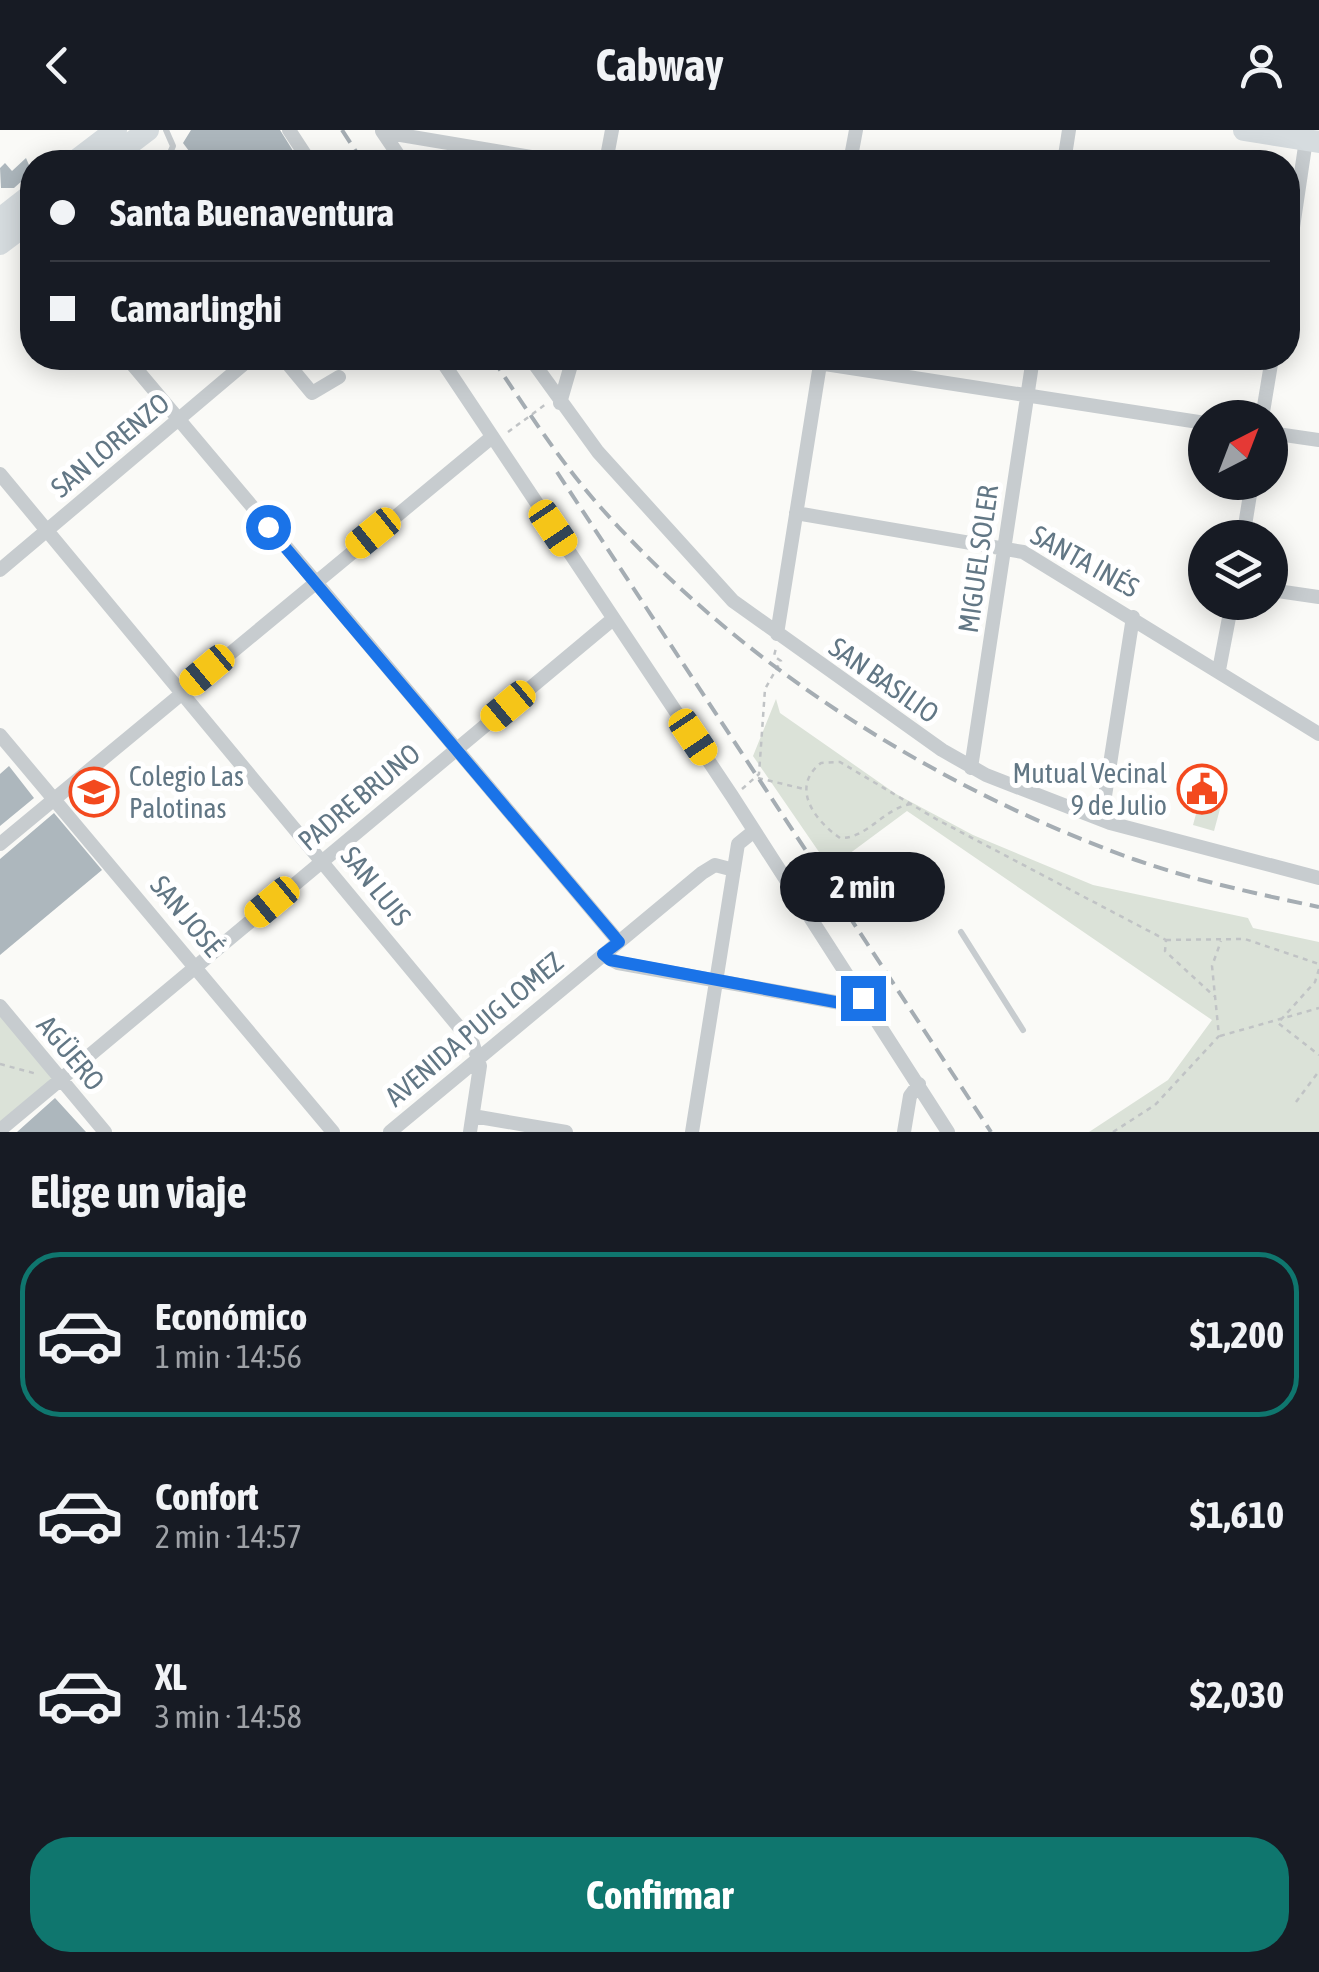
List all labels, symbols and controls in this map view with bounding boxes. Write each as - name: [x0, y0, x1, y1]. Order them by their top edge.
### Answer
- icon: back: [30, 38, 85, 93]
- icon: person: [1234, 38, 1289, 93]
- text: Cabway: [596, 39, 723, 91]
- text: Santa Buenaventura: [110, 191, 394, 234]
- text: Camarlinghi: [110, 287, 282, 330]
- street label: SAN LORENZO: [45, 387, 175, 503]
- north arrow: [1188, 400, 1288, 500]
- map controls: [1188, 400, 1288, 620]
- street label: MIGUEL SOLER: [952, 483, 1004, 635]
- car: [524, 495, 582, 561]
- car: [340, 502, 406, 564]
- route start: [246, 505, 291, 550]
- street label: SANTA INÉS: [1026, 518, 1145, 604]
- button: layers: [1188, 520, 1288, 620]
- street label: SAN BASILIO: [823, 631, 945, 729]
- car: [174, 639, 240, 701]
- car: [475, 675, 541, 737]
- car: [664, 704, 722, 770]
- street label: PADRE BRUNO: [292, 737, 426, 857]
- place label: Mutual Vecinal 9 de Julio: [1013, 757, 1168, 821]
- place label: Colegio Las Palotinas: [129, 760, 244, 824]
- public building icon: Mutual Vecinal 9 de Julio: [1176, 763, 1228, 815]
- school or university icon: Colegio Las Palotinas: [68, 766, 120, 818]
- street label: SAN LUIS: [335, 840, 418, 932]
- callout: 2 min: [780, 853, 946, 923]
- text: 2 min: [830, 868, 895, 905]
- street label: SAN JOSÉ: [144, 869, 230, 963]
- car: [239, 871, 305, 933]
- street label: AVENIDA PUIG LOMEZ: [379, 945, 569, 1113]
- route end: [841, 976, 886, 1021]
- street label: AGÜERO: [31, 1009, 111, 1097]
- text: Elige un viaje: [30, 1166, 247, 1218]
- icon: car: [35, 1290, 125, 1380]
- text: Económico: [155, 1295, 307, 1338]
- text: $1,200: [1190, 1313, 1284, 1356]
- text: 1 min · 14:56: [155, 1338, 302, 1375]
- icon: car: [35, 1470, 125, 1560]
- text: Confort: [155, 1475, 259, 1518]
- text: $1,610: [1190, 1493, 1284, 1536]
- text: 2 min · 14:57: [155, 1518, 302, 1555]
- icon: car: [35, 1650, 125, 1740]
- text: XL: [155, 1655, 187, 1698]
- text: $2,030: [1190, 1673, 1284, 1716]
- text: 3 min · 14:58: [155, 1698, 302, 1735]
- button: Confirmar: [30, 1837, 1289, 1952]

